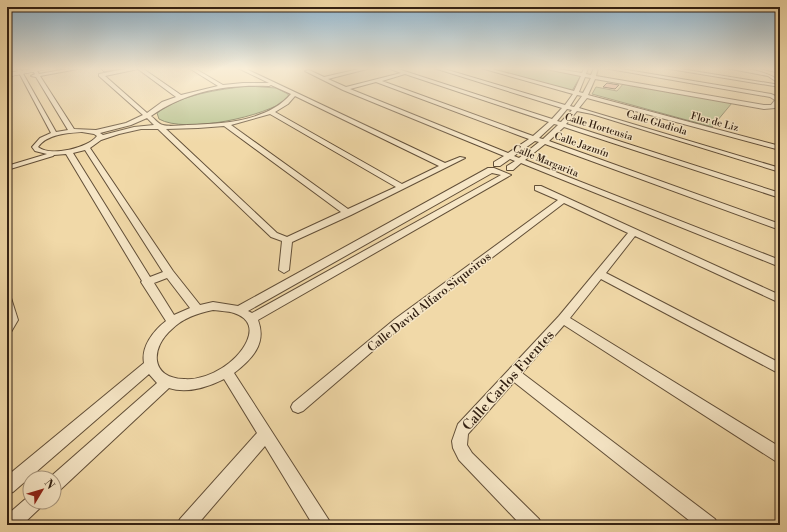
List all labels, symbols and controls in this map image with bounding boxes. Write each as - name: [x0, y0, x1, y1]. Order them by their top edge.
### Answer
- street label: Calle Gladiola: [625, 108, 689, 138]
- street label: Flor de Liz: [689, 110, 740, 134]
- street label: Calle Hortensia: [563, 111, 635, 143]
- street label: Calle Jazmín: [553, 130, 611, 160]
- street label: Calle Margarita: [511, 142, 581, 180]
- street label: Calle David Alfaro Siqueiros: [364, 249, 494, 355]
- street label: Calle Carlos Fuentes: [459, 327, 559, 435]
- north arrow: [22, 470, 62, 510]
- text: N: [41, 477, 57, 492]

